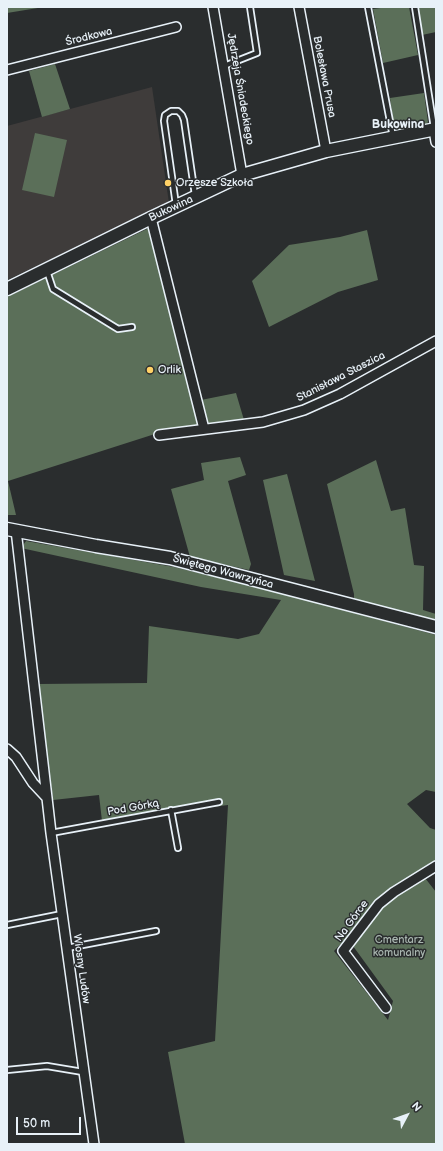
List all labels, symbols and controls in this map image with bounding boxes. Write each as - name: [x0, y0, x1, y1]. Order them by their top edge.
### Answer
- street label: Środkowa: [64, 25, 114, 49]
- street label: Jędrzeja Śniadeckiego: [224, 32, 256, 146]
- street label: Bolesława Prusa: [310, 35, 338, 119]
- district label: Bukowina: [372, 118, 424, 132]
- place label: Orzesze Szkoła: [176, 176, 253, 190]
- marker: Orzesze Szkoła: [163, 178, 173, 188]
- street label: Bukowina: [147, 193, 195, 225]
- street label: Stanisława Staszica: [295, 349, 387, 405]
- place label: Orlik: [158, 363, 181, 377]
- marker: Orlik: [145, 365, 155, 375]
- street label: Świętego Wawrzyńca: [171, 552, 275, 592]
- street label: Pod Górką: [106, 797, 160, 819]
- street label: Na Górce: [333, 898, 371, 944]
- street label: Wiosny Ludów: [70, 933, 92, 1005]
- park label: Cmentarz komunalny: [373, 933, 425, 959]
- north arrow: [387, 1095, 427, 1135]
- text: N: [409, 1099, 424, 1114]
- scale bar: [18, 1109, 83, 1135]
- text: 50 m: [23, 1116, 50, 1131]

